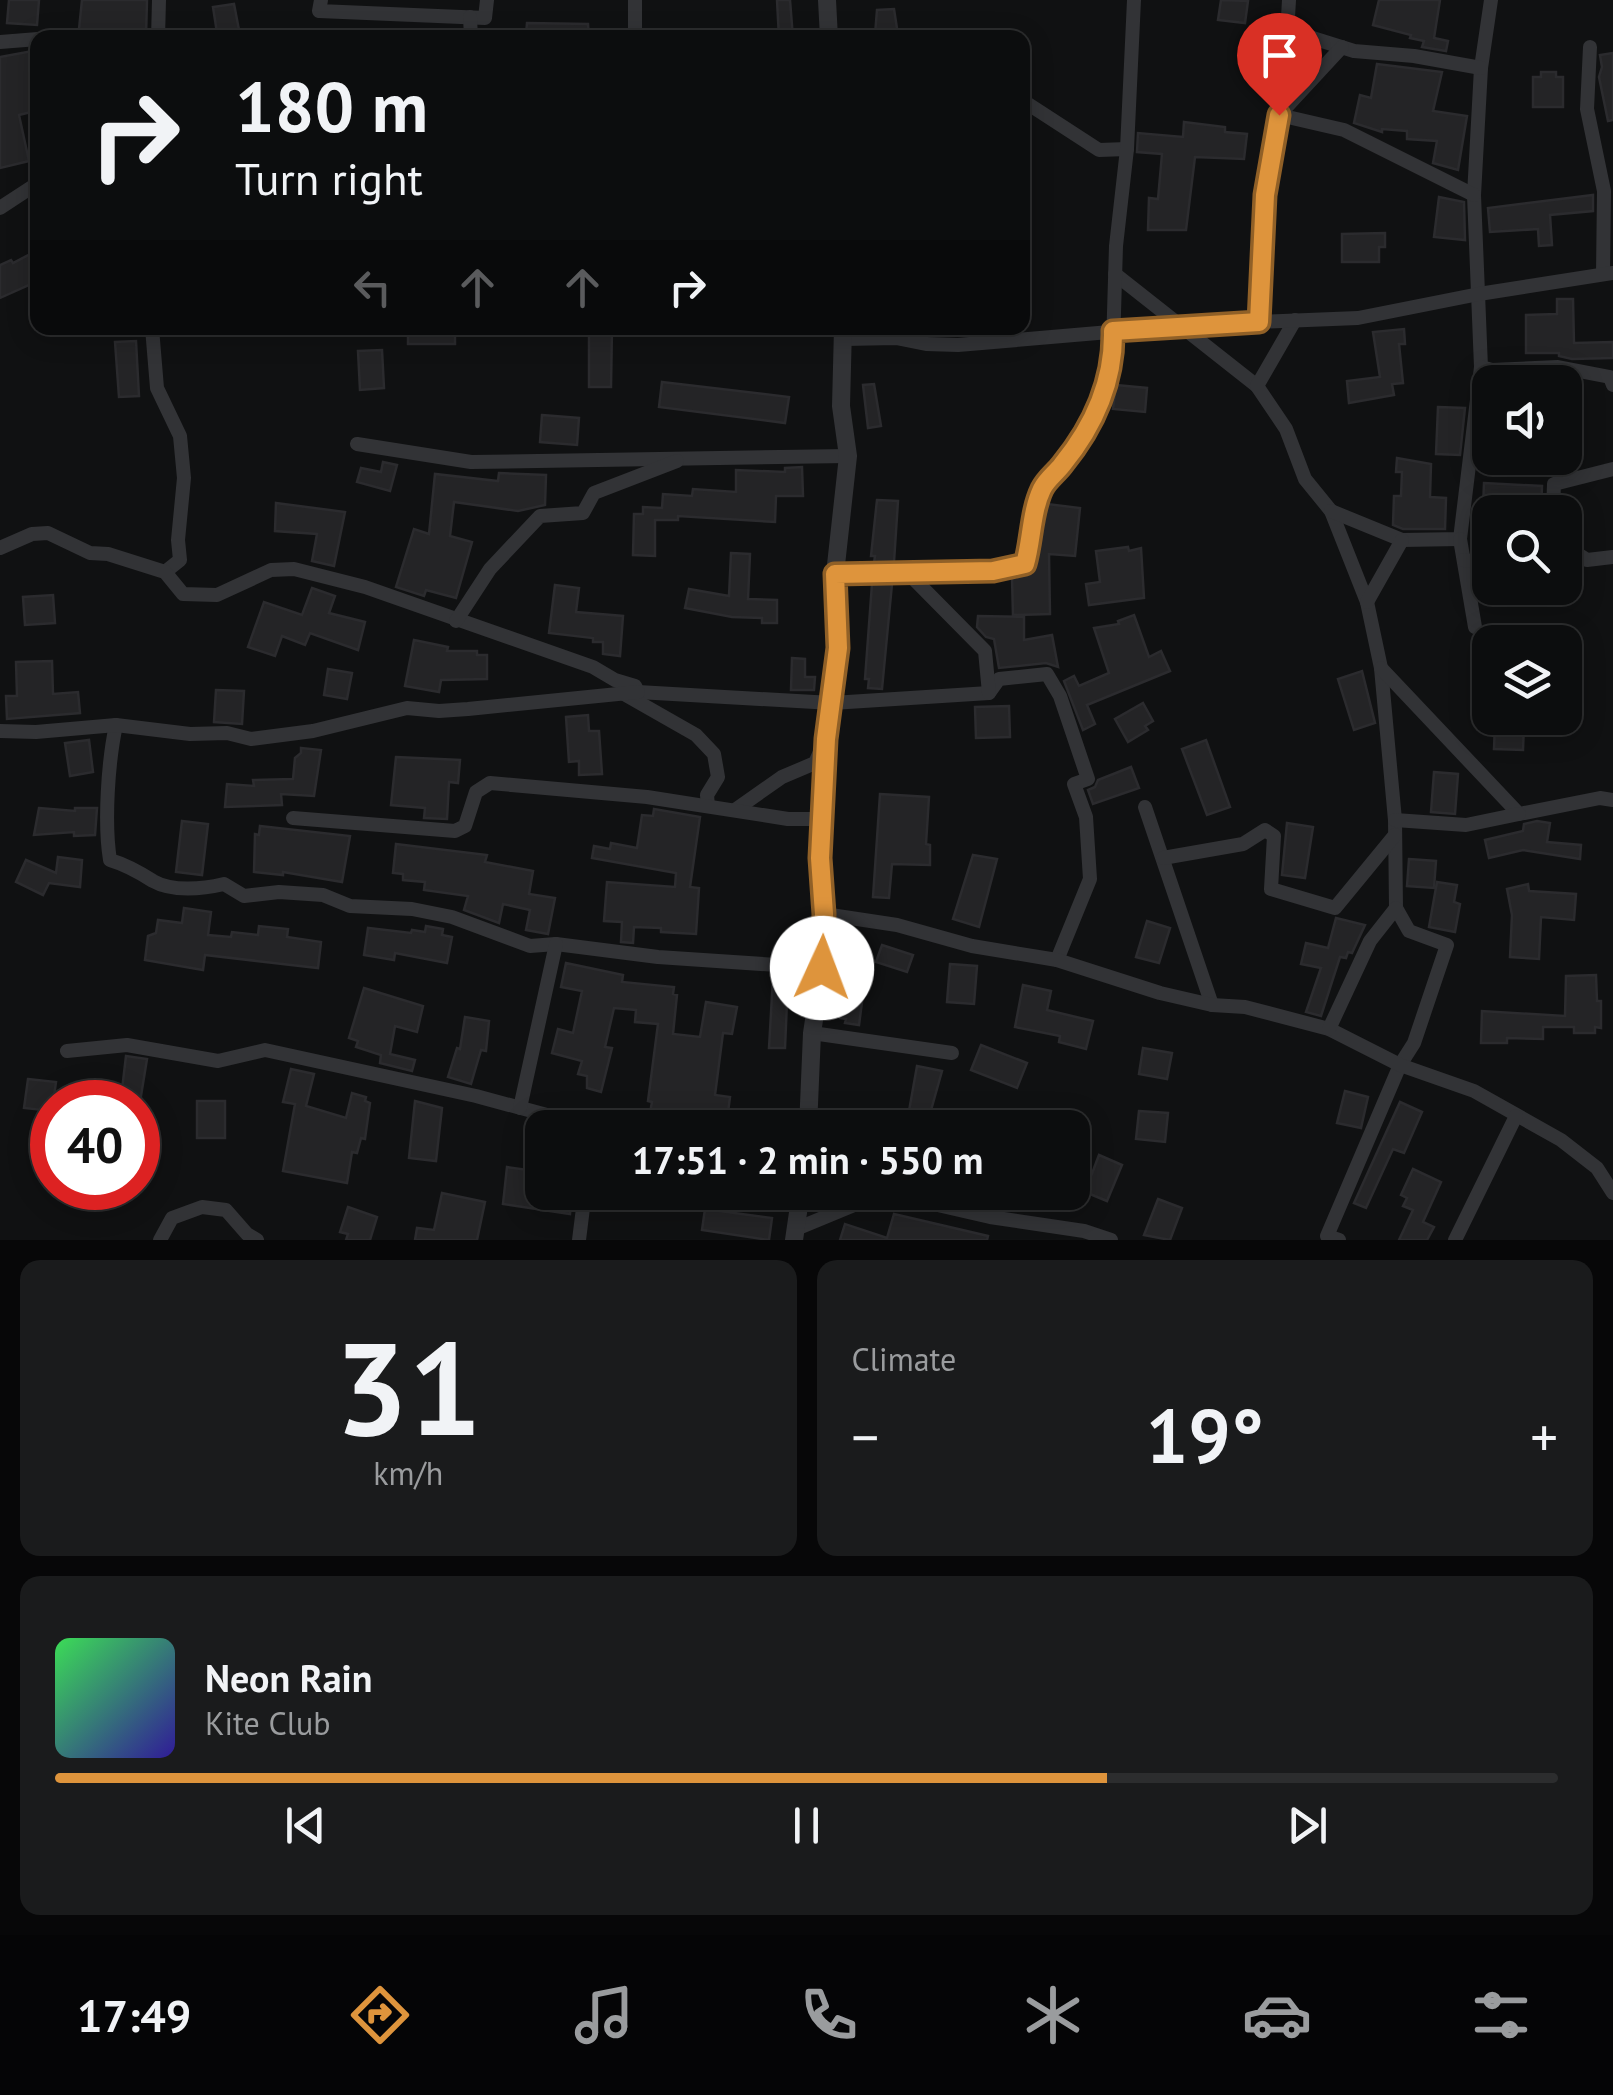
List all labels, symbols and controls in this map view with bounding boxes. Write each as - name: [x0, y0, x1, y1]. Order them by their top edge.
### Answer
- pin: [1237, 13, 1322, 116]
- icon: arrive: [1252, 28, 1307, 83]
- text: 180 m: [235, 61, 428, 151]
- icon: right: [70, 70, 200, 200]
- text: Turn right: [235, 149, 423, 207]
- icon: left: [345, 260, 400, 315]
- icon: ahead: [450, 260, 505, 315]
- icon: ahead: [555, 260, 610, 315]
- icon: right: [660, 260, 715, 315]
- map controls: [1472, 365, 1582, 735]
- button: sound: [1472, 365, 1582, 475]
- button: search: [1472, 495, 1582, 605]
- button: layers: [1472, 625, 1582, 735]
- position arrow: [770, 916, 874, 1020]
- speed limit sign: 40: [30, 1080, 160, 1210]
- text: 17:51 · 2 min · 550 m: [632, 1135, 983, 1184]
- text: 31: [335, 1303, 482, 1471]
- text: Climate: [852, 1338, 956, 1380]
- text: 19°: [1146, 1387, 1264, 1484]
- text: −: [852, 1401, 879, 1472]
- text: +: [1530, 1401, 1558, 1472]
- text: km/h: [373, 1452, 443, 1494]
- text: Neon Rain: [205, 1653, 372, 1702]
- text: Kite Club: [205, 1702, 331, 1744]
- icon: previous: [278, 1798, 333, 1853]
- icon: pause: [779, 1798, 834, 1853]
- icon: next: [1280, 1798, 1335, 1853]
- icon: directions: [345, 1980, 415, 2050]
- icon: music: [569, 1980, 639, 2050]
- icon: phone: [794, 1980, 864, 2050]
- icon: climate: [1018, 1980, 1088, 2050]
- icon: car: [1242, 1980, 1312, 2050]
- icon: filters: [1466, 1980, 1536, 2050]
- text: 17:49: [77, 1986, 191, 2044]

